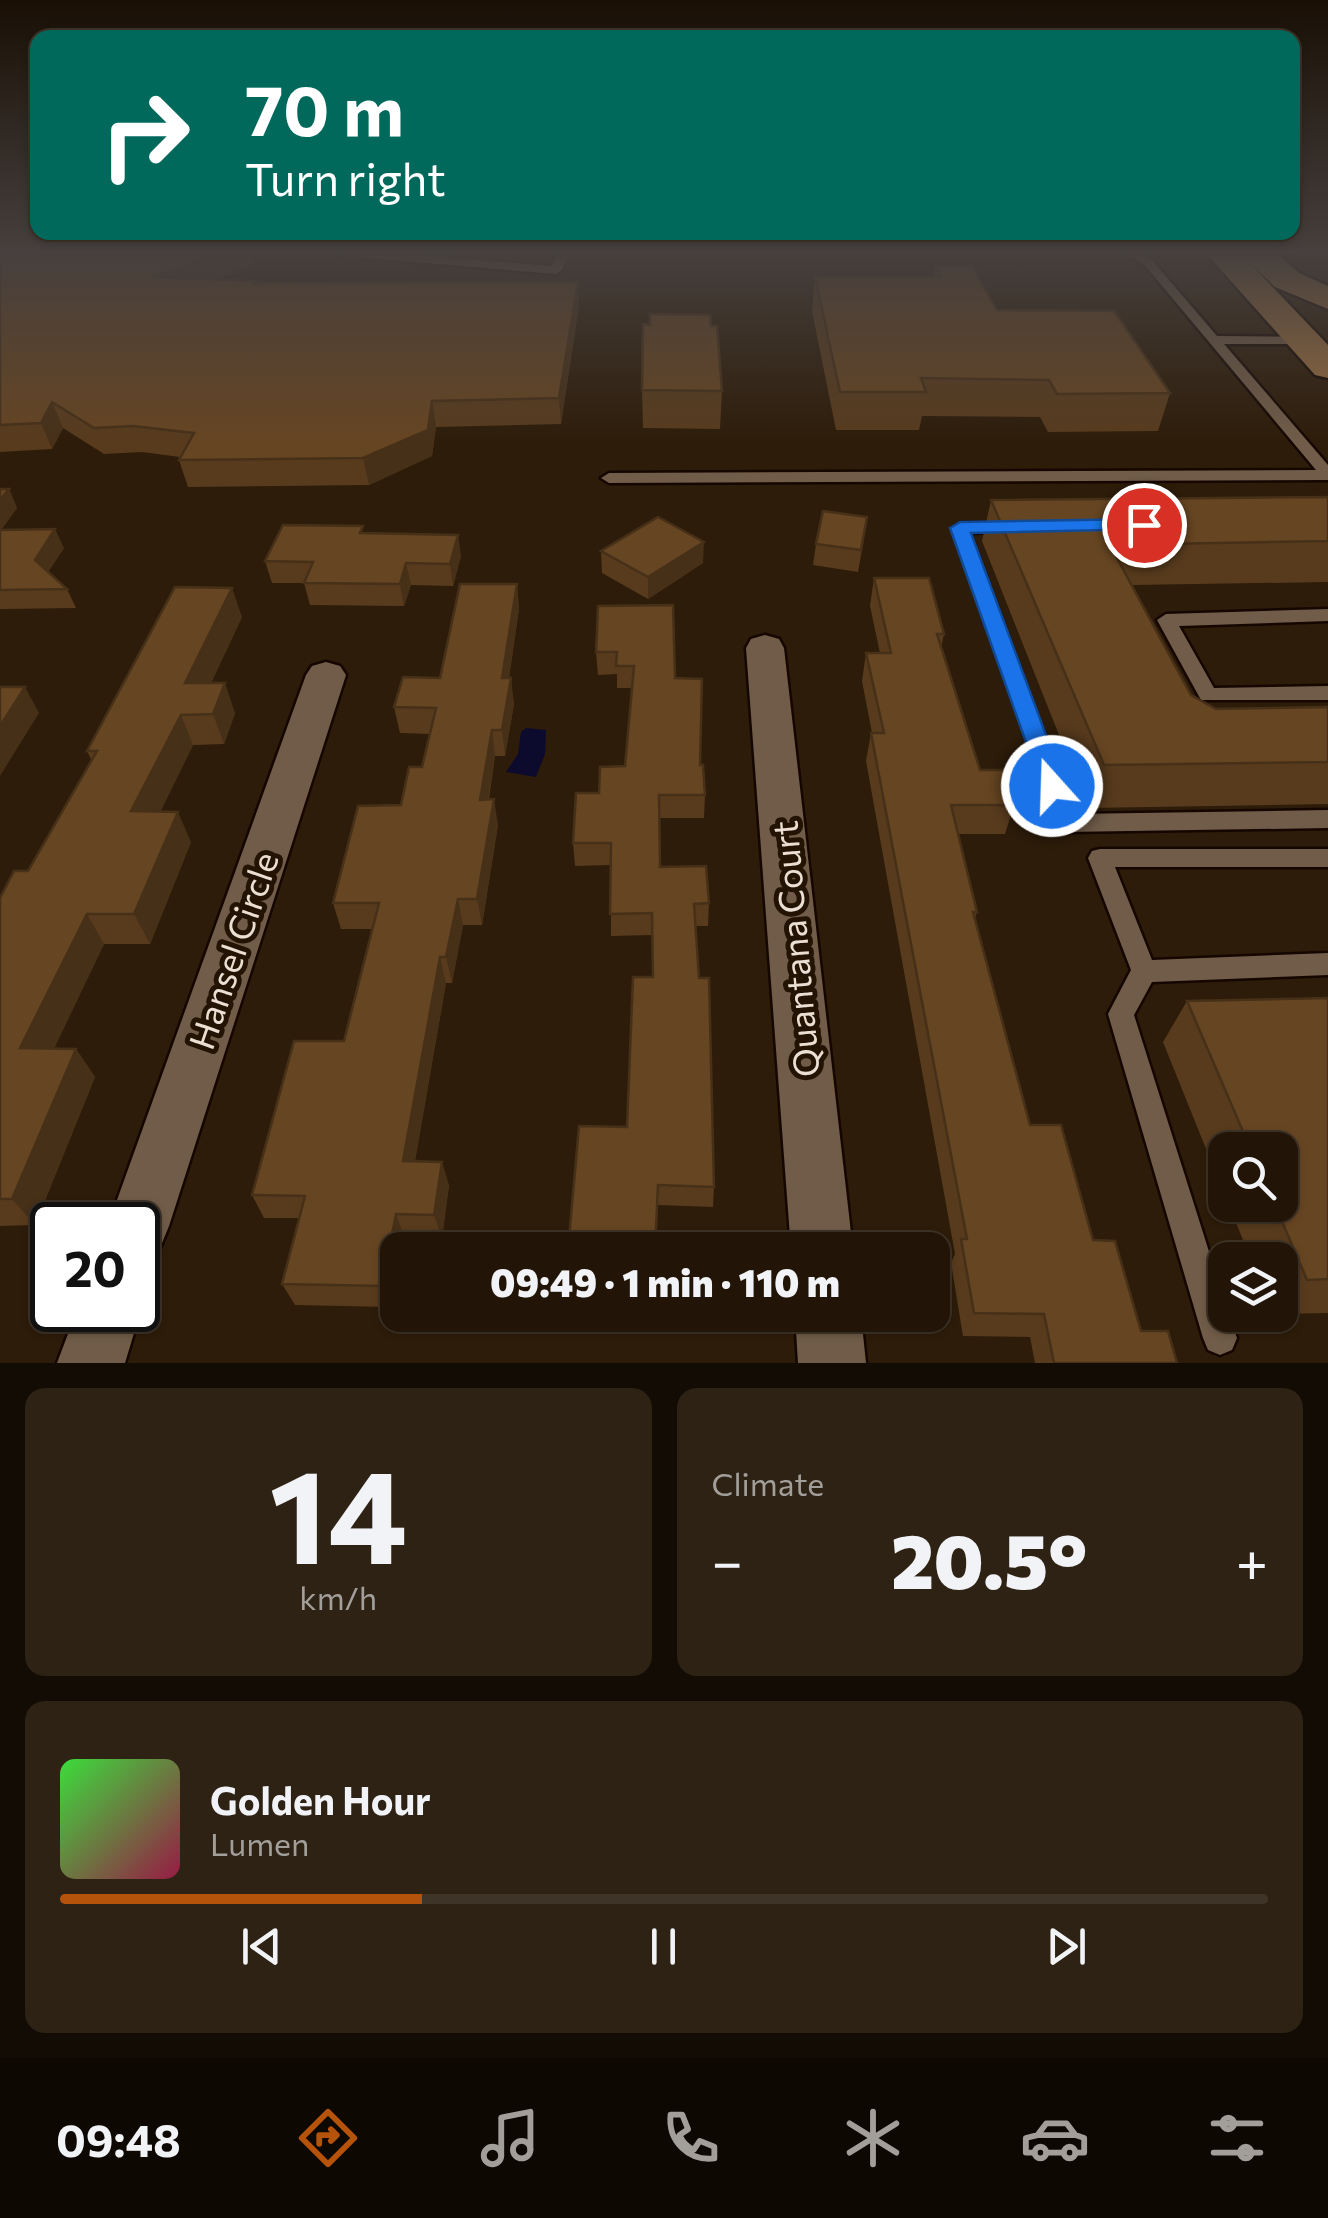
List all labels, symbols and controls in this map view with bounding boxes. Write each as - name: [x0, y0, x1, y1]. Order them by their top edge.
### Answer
- text: 70 m: [245, 65, 404, 150]
- icon: right: [80, 70, 210, 200]
- text: Turn right: [245, 150, 446, 205]
- pin: [1102, 483, 1187, 568]
- icon: arrive: [1117, 498, 1172, 553]
- position arrow: [1000, 734, 1104, 838]
- street label: Quantana Court: [761, 819, 827, 1079]
- street label: Hansel Circle: [178, 846, 286, 1054]
- map controls: [1208, 1132, 1298, 1332]
- button: search: [1208, 1132, 1298, 1222]
- speed limit sign: 20: [30, 1202, 160, 1332]
- button: layers: [1208, 1242, 1298, 1332]
- text: 09:49 · 1 min · 110 m: [490, 1258, 840, 1305]
- text: 14: [269, 1432, 408, 1591]
- text: Climate: [712, 1463, 824, 1503]
- text: 20.5°: [891, 1513, 1088, 1604]
- text: −: [712, 1526, 743, 1593]
- text: +: [1236, 1526, 1268, 1593]
- text: km/h: [299, 1577, 377, 1617]
- text: Golden Hour: [210, 1776, 431, 1823]
- text: Lumen: [210, 1823, 309, 1863]
- icon: previous: [234, 1919, 289, 1974]
- icon: pause: [636, 1919, 691, 1974]
- icon: next: [1039, 1919, 1094, 1974]
- icon: directions: [293, 2103, 363, 2173]
- icon: music: [475, 2103, 545, 2173]
- icon: phone: [656, 2103, 726, 2173]
- icon: climate: [838, 2103, 908, 2173]
- icon: car: [1020, 2103, 1090, 2173]
- icon: filters: [1202, 2103, 1272, 2173]
- text: 09:48: [56, 2111, 181, 2166]

